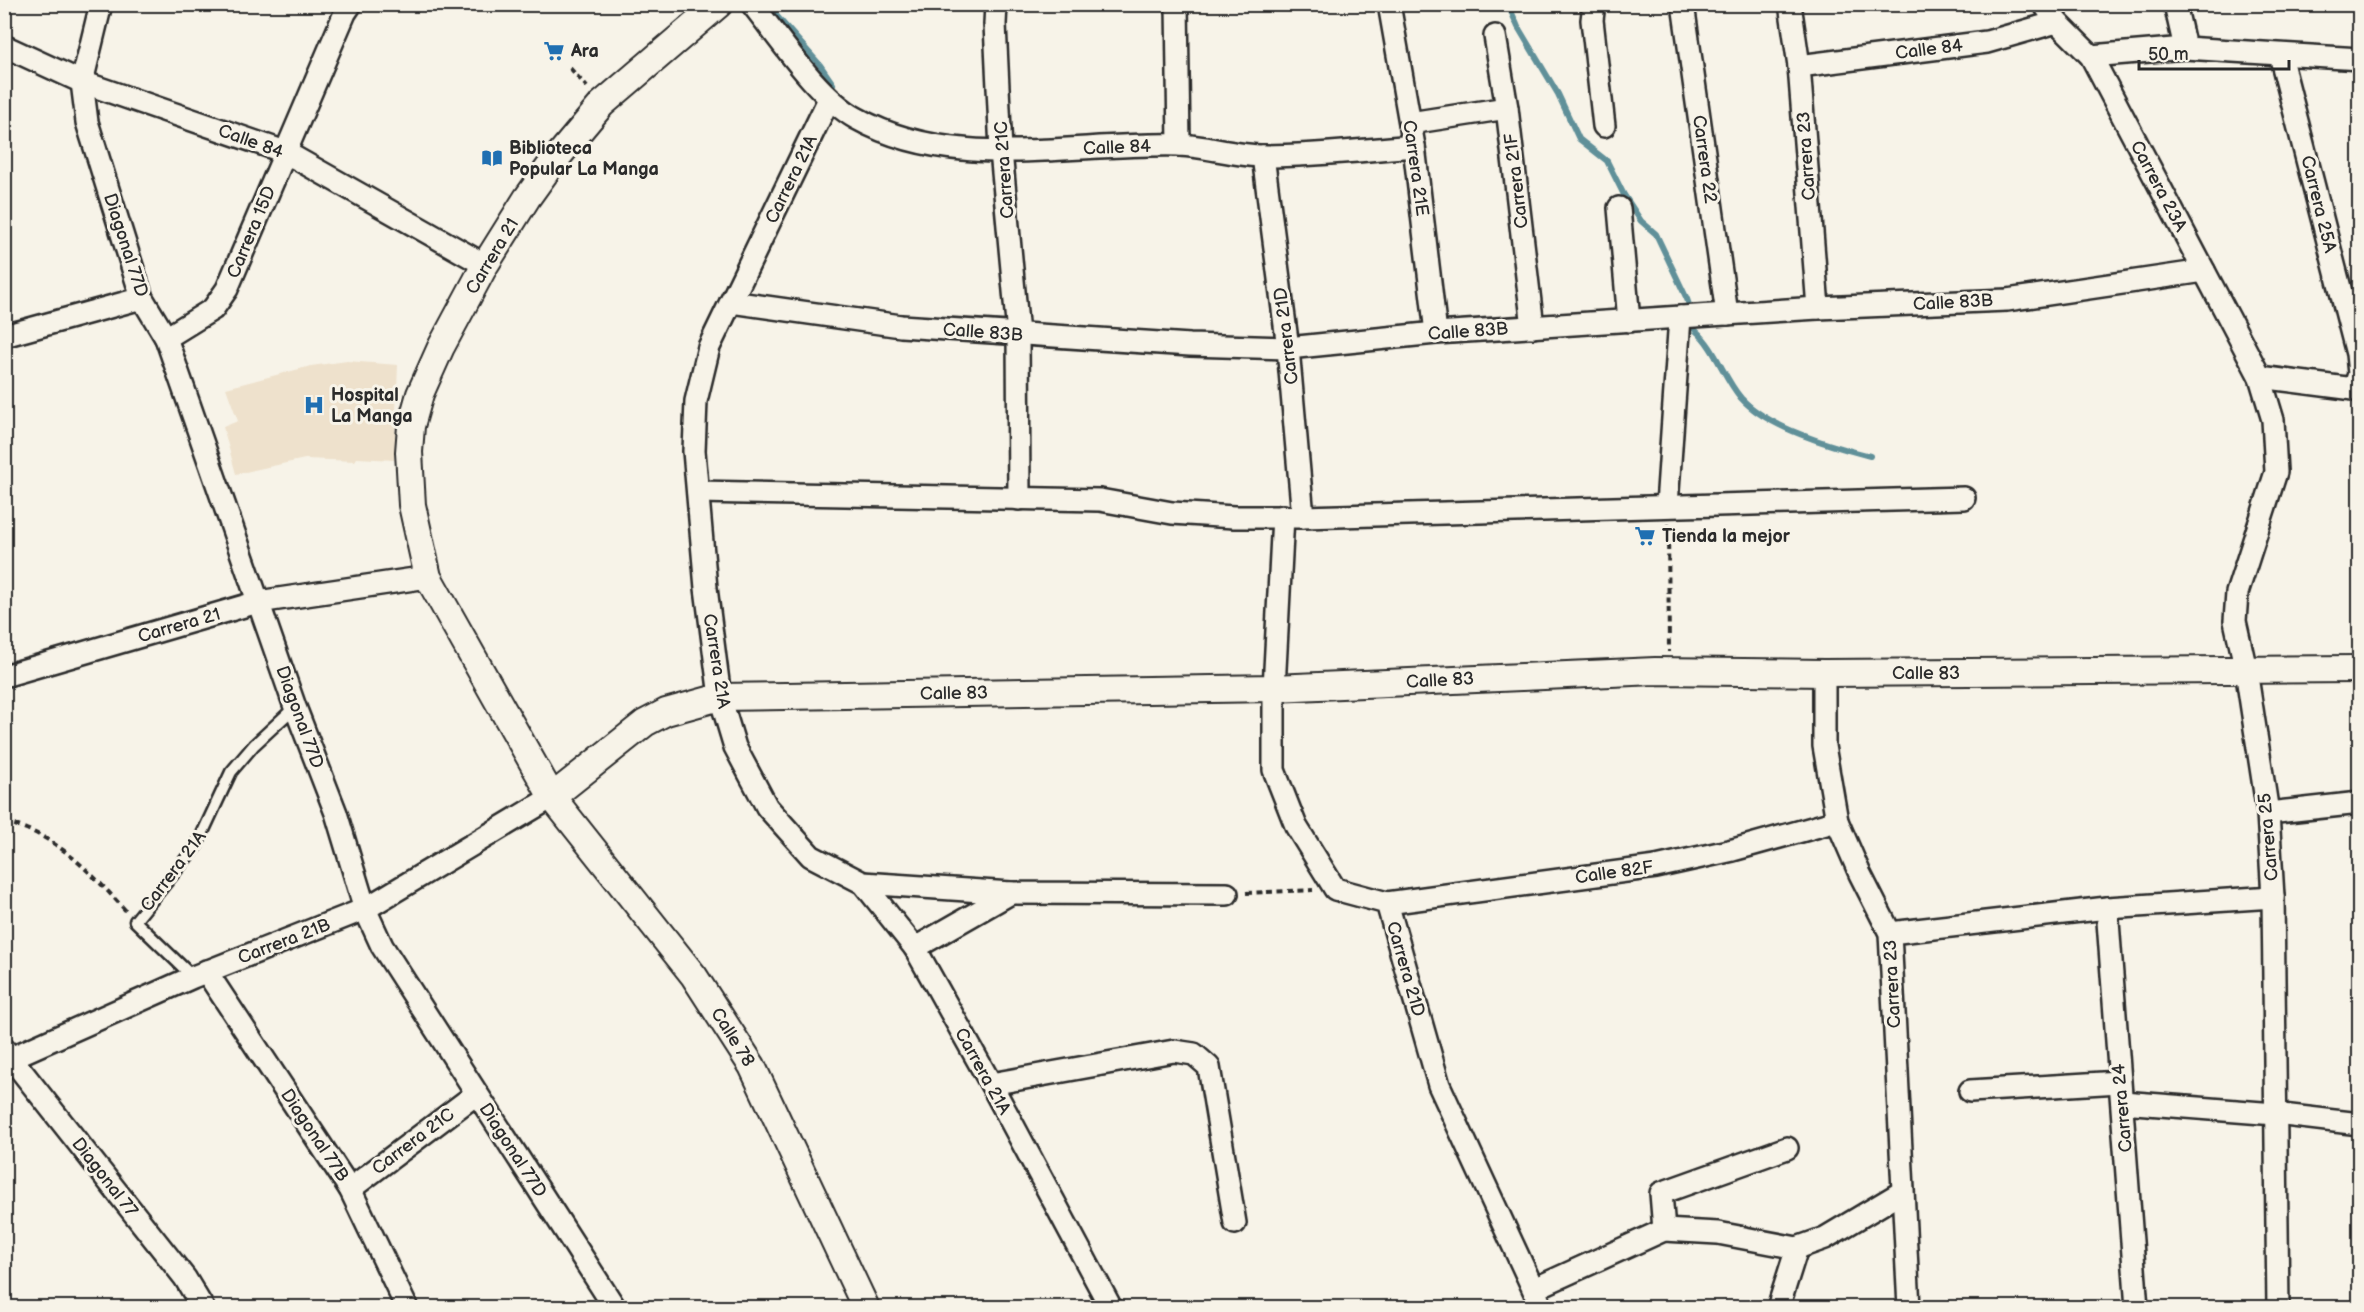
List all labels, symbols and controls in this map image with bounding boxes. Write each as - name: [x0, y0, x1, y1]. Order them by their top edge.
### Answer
- scale bar: [2139, 33, 2289, 71]
- street label: Calle 84: [1894, 35, 1964, 64]
- supermarket icon: Ara: [542, 39, 566, 63]
- place label: Ara: [570, 41, 599, 62]
- text: 50 m: [2148, 44, 2189, 65]
- street label: Carrera 23: [1793, 111, 1820, 201]
- street label: Carrera 22: [1688, 114, 1721, 205]
- street label: Carrera 21E: [1398, 119, 1433, 218]
- street label: Calle 84: [215, 120, 286, 163]
- street label: Carrera 21C: [991, 120, 1018, 219]
- street label: Carrera 21A: [761, 132, 822, 227]
- street label: Carrera 21F: [1500, 132, 1533, 230]
- street label: Calle 84: [1083, 136, 1151, 159]
- street label: Carrera 23A: [2126, 137, 2191, 235]
- place label: Biblioteca Popular La Manga: [509, 138, 659, 180]
- library icon: Biblioteca Popular La Manga: [480, 146, 504, 170]
- street label: Carrera 25A: [2296, 153, 2341, 255]
- street label: Carrera 15D: [223, 183, 280, 281]
- street label: Diagonal 77D: [99, 191, 152, 300]
- street label: Carrera 21: [462, 215, 523, 298]
- street label: Carrera 21D: [1270, 286, 1303, 386]
- street label: Calle 83B: [1912, 290, 1994, 315]
- street label: Calle 83B: [1427, 318, 1509, 345]
- street label: Calle 83B: [942, 319, 1024, 346]
- place label: Hospital La Manga: [331, 385, 413, 427]
- hospital icon: Hospital La Manga: [302, 393, 326, 417]
- supermarket icon: Tienda la mejor: [1633, 524, 1657, 548]
- place label: Tienda la mejor: [1662, 526, 1791, 547]
- street label: Carrera 21: [135, 604, 223, 647]
- street label: Carrera 21A: [699, 612, 734, 710]
- street label: Diagonal 77D: [271, 663, 328, 771]
- street label: Calle 83: [1892, 663, 1960, 684]
- street label: Calle 83: [1406, 668, 1475, 693]
- street label: Calle 83: [920, 682, 988, 705]
- street label: Carrera 25: [2254, 792, 2283, 882]
- street label: Carrera 21A: [136, 827, 211, 916]
- street label: Calle 82F: [1574, 857, 1655, 888]
- street label: Carrera 21B: [235, 914, 333, 969]
- street label: Carrera 21D: [1382, 919, 1429, 1019]
- street label: Carrera 23: [1880, 939, 1905, 1029]
- street label: Calle 78: [706, 1004, 759, 1071]
- street label: Carrera 21A: [950, 1024, 1015, 1118]
- street label: Carrera 24: [2108, 1063, 2137, 1153]
- street label: Diagonal 77B: [276, 1085, 353, 1185]
- street label: Diagonal 77D: [474, 1099, 551, 1201]
- street label: Carrera 21C: [368, 1104, 459, 1179]
- street label: Diagonal 77: [67, 1134, 142, 1221]

